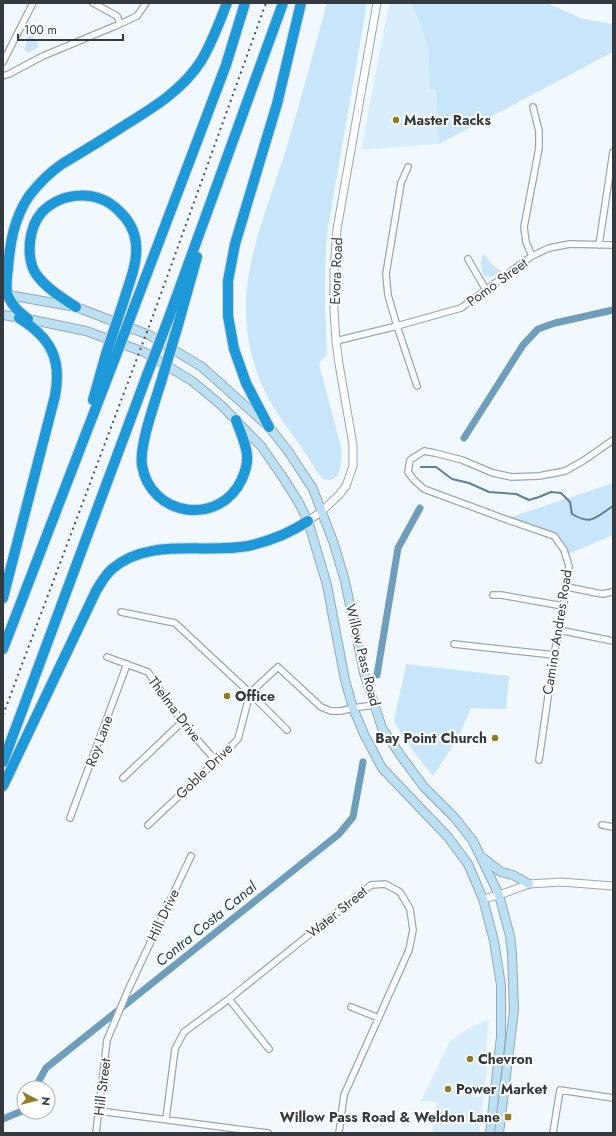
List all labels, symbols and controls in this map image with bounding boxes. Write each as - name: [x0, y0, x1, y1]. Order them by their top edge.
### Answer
- scale bar: [18, 16, 123, 42]
- text: 100 m: [24, 21, 57, 39]
- place label: Master Racks: [404, 110, 491, 130]
- marker: Master Racks: [391, 115, 401, 125]
- street label: Evora Road: [325, 237, 347, 305]
- street label: Pomo Street: [462, 253, 532, 311]
- street label: Camino Andres Road: [537, 568, 577, 696]
- street label: Willow Pass Road: [341, 602, 385, 708]
- street label: Thelma Drive: [144, 672, 206, 746]
- place label: Office: [235, 686, 275, 706]
- marker: Office: [222, 691, 232, 701]
- street label: Roy Lane: [80, 713, 118, 769]
- place label: Bay Point Church: [375, 728, 487, 748]
- marker: Bay Point Church: [490, 733, 500, 743]
- street label: Goble Drive: [171, 739, 237, 803]
- water label: Contra Costa Canal: [151, 876, 262, 972]
- street label: Water Street: [303, 881, 372, 942]
- street label: Hill Drive: [142, 886, 184, 944]
- place label: Chevron: [478, 1049, 533, 1069]
- marker: Chevron: [465, 1054, 475, 1064]
- street label: Hill Street: [89, 1057, 116, 1117]
- place label: Power Market: [456, 1079, 547, 1099]
- north arrow: [16, 1080, 56, 1120]
- marker: Power Market: [443, 1084, 453, 1094]
- text: N: [37, 1096, 54, 1107]
- place label: Willow Pass Road & Weldon Lane: [280, 1107, 500, 1127]
- marker: Willow Pass Road & Weldon Lane: [503, 1112, 513, 1122]

